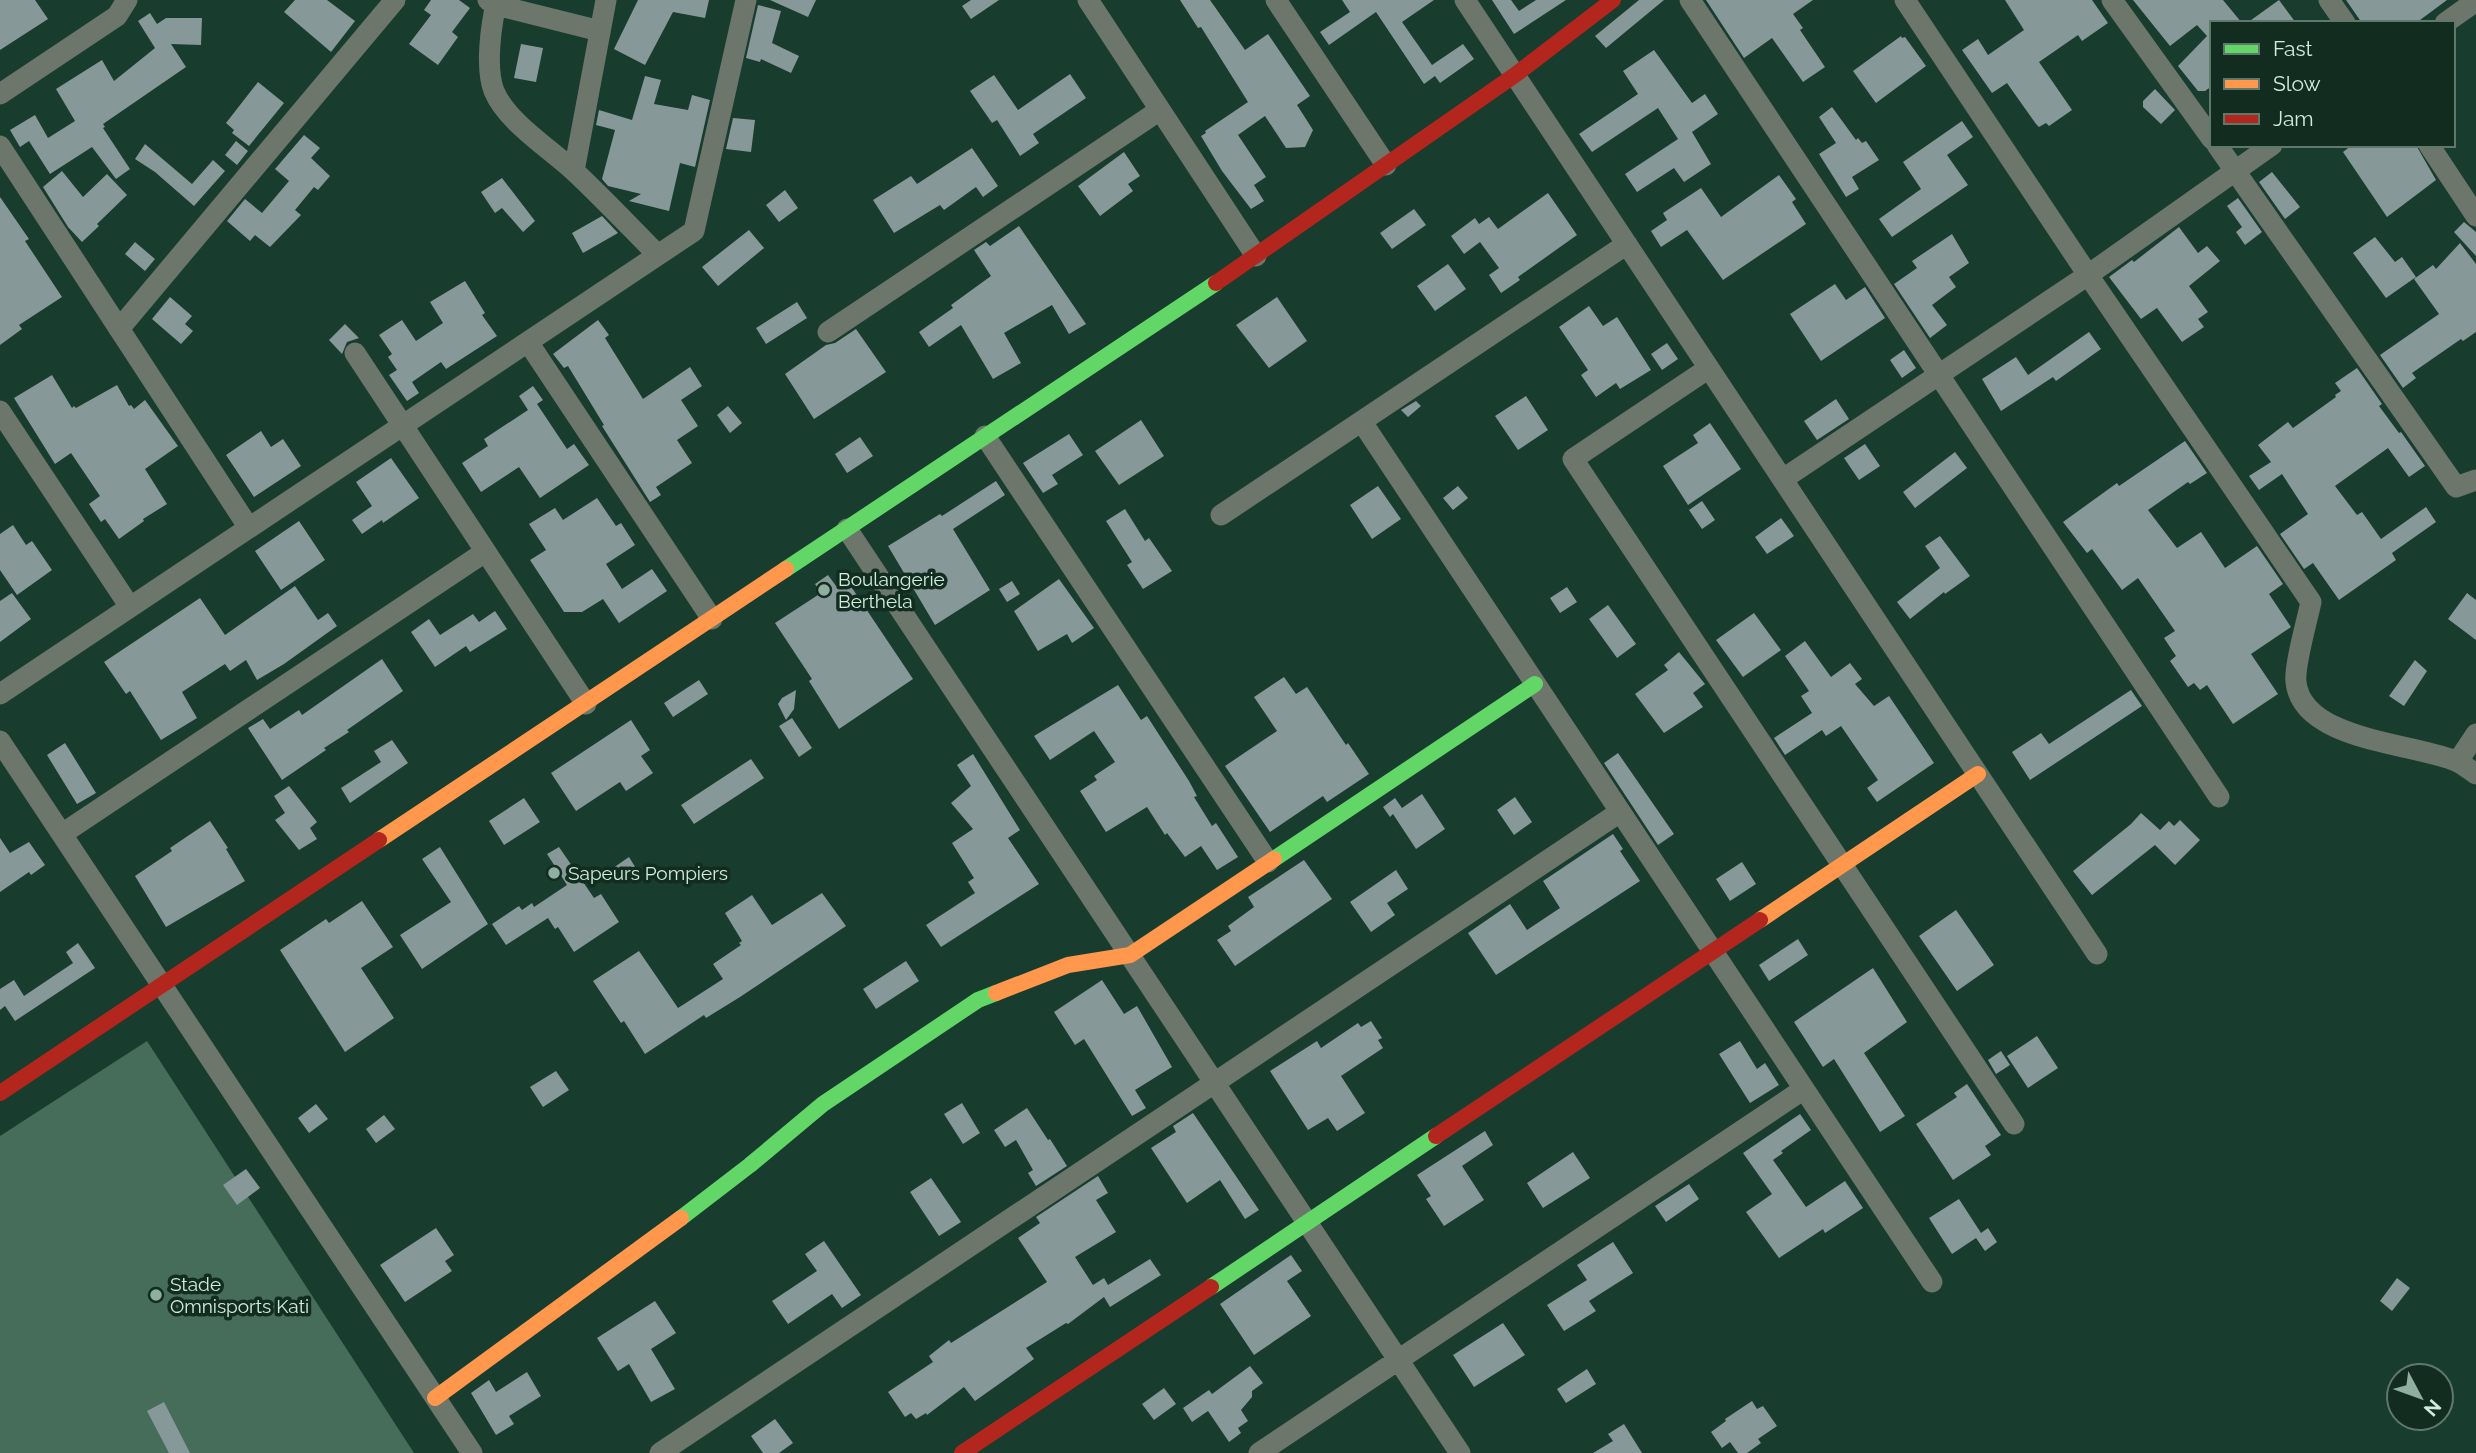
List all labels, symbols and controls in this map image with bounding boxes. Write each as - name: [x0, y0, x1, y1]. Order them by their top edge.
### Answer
- legend: [2210, 21, 2455, 147]
- text: Fast: [2273, 36, 2313, 61]
- text: Slow: [2273, 71, 2321, 96]
- text: Jam: [2273, 106, 2314, 131]
- place label: Boulangerie Berthela: [838, 568, 945, 612]
- marker: Boulangerie Berthela: [816, 582, 832, 598]
- place label: Sapeurs Pompiers: [568, 862, 728, 884]
- marker: Sapeurs Pompiers: [546, 865, 562, 881]
- place label: Stade Omnisports Kati: [170, 1273, 309, 1317]
- marker: Stade Omnisports Kati: [148, 1287, 164, 1303]
- north arrow: [2385, 1362, 2455, 1432]
- text: N: [2420, 1395, 2446, 1421]

